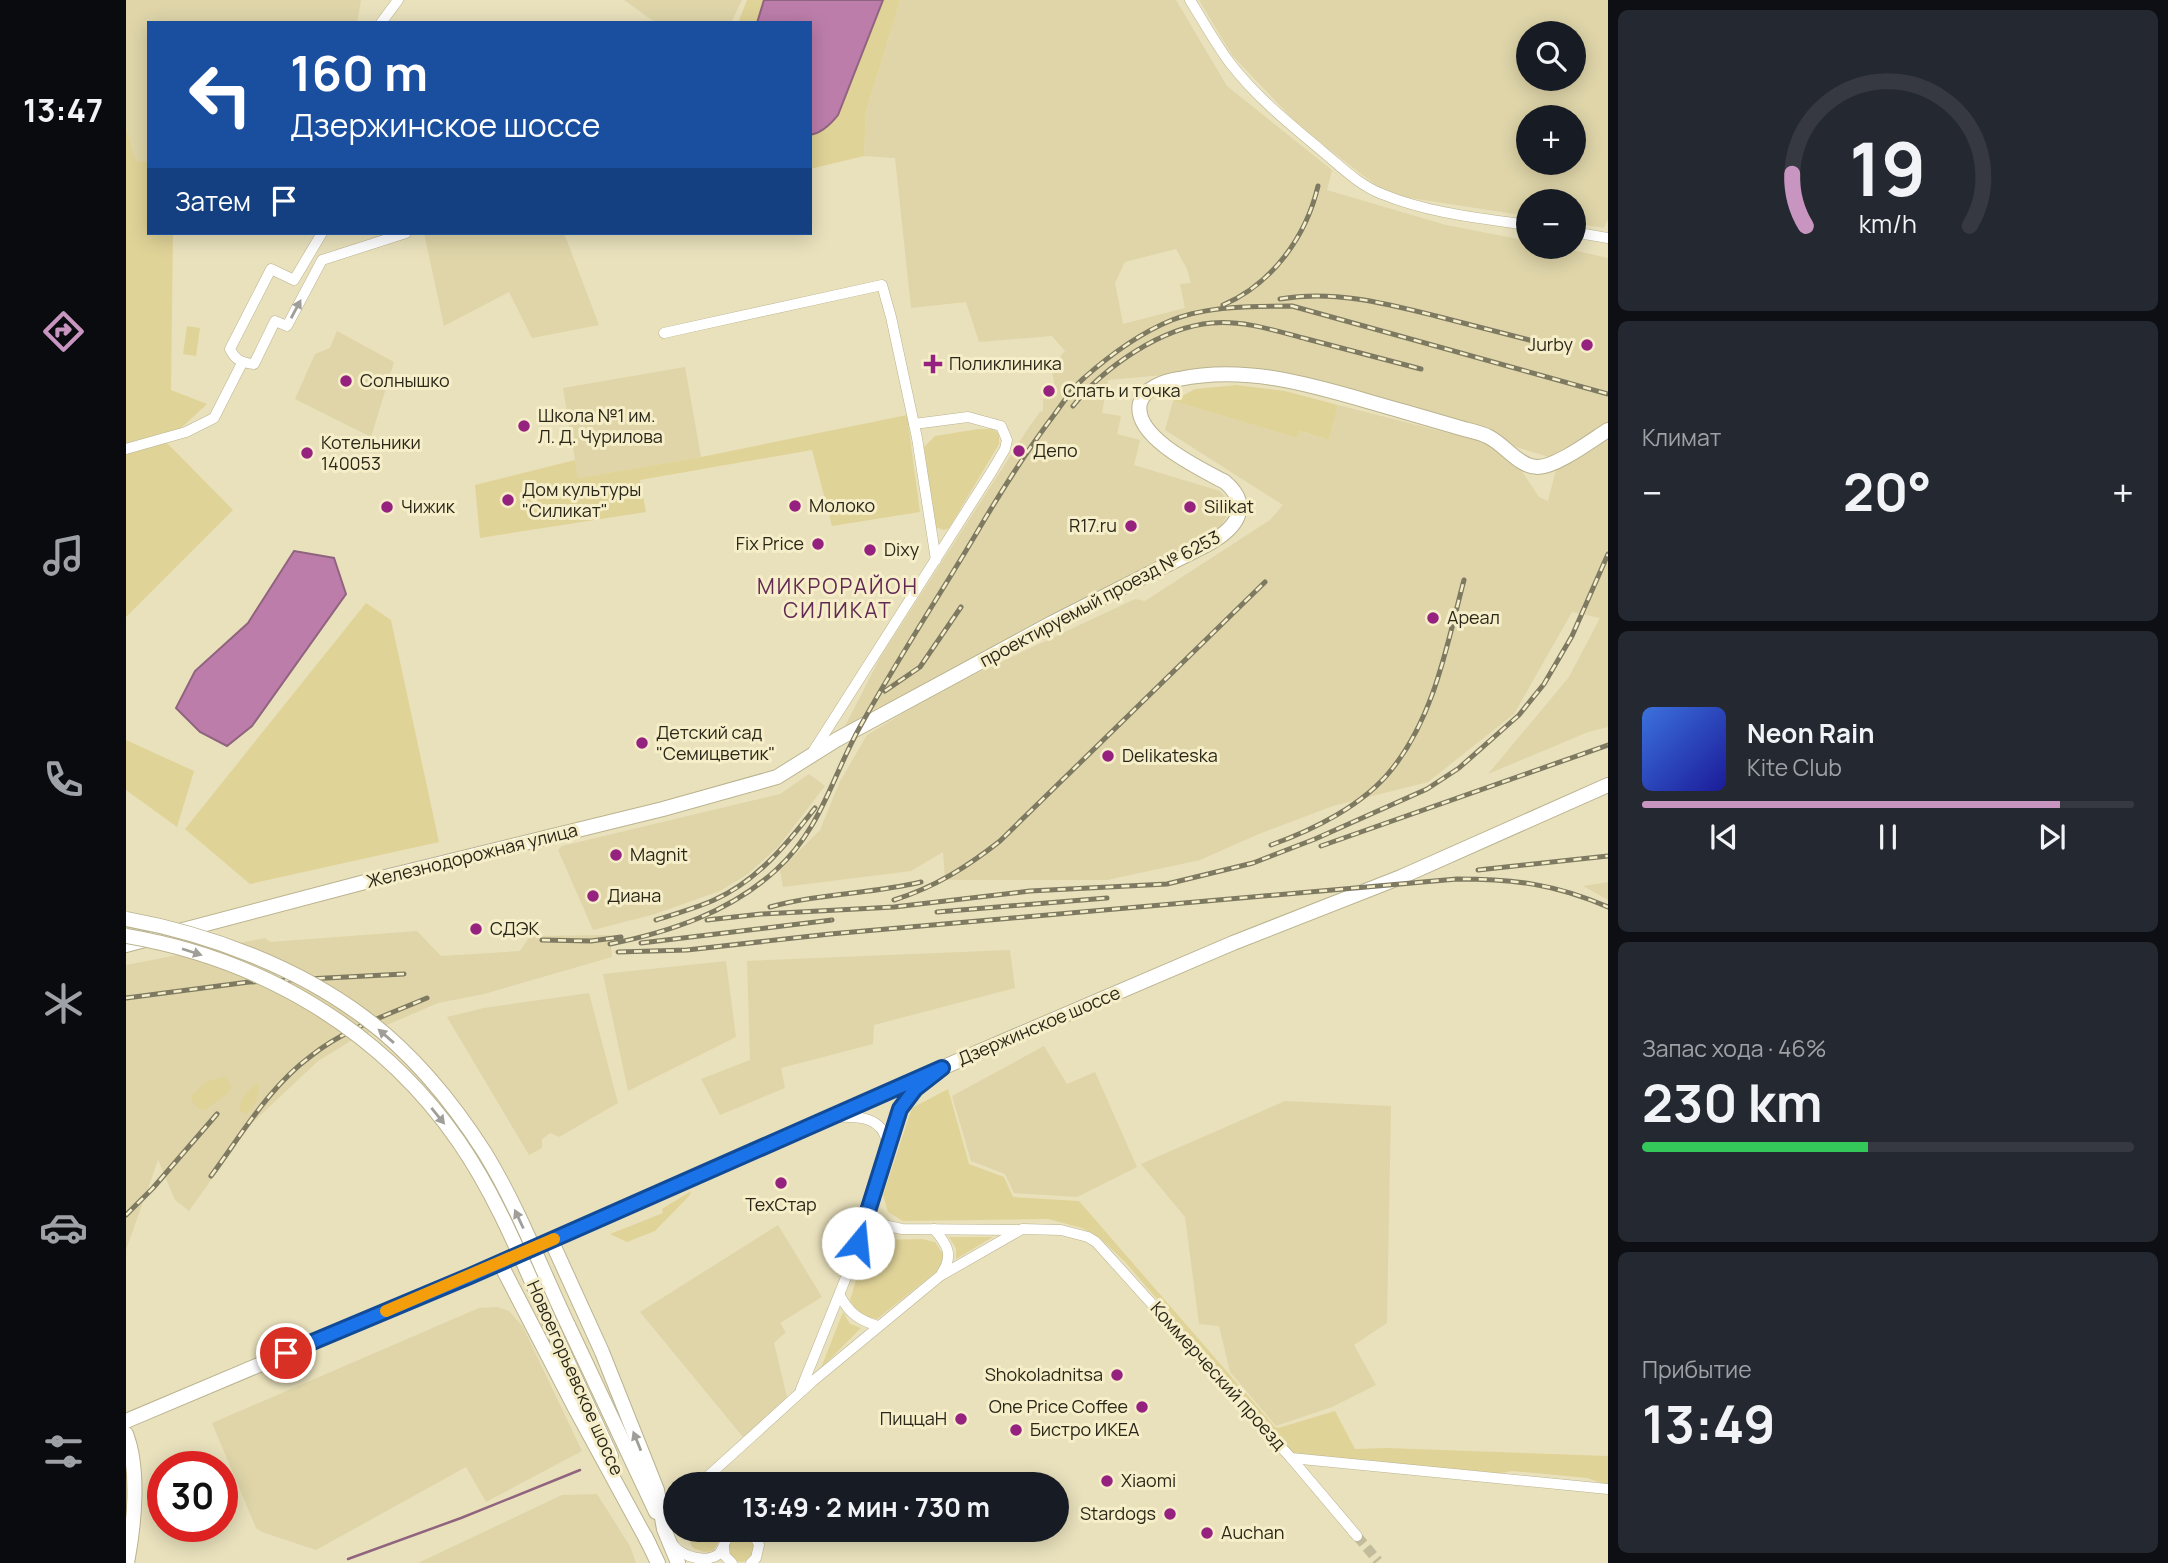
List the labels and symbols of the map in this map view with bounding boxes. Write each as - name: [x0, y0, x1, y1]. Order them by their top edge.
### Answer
- one-way arrow: [290, 299, 302, 319]
- place label: Jurby: [1528, 332, 1573, 356]
- marker: Jurby: [1579, 337, 1595, 353]
- place label: Поликлиника: [949, 351, 1062, 375]
- marker: Поликлиника: [923, 354, 943, 374]
- place label: Солнышко: [360, 368, 450, 392]
- marker: Солнышко: [338, 373, 354, 389]
- place label: Спать и точка: [1063, 378, 1181, 402]
- marker: Спать и точка: [1041, 383, 1057, 399]
- place label: Школа №1 им. Л. Д. Чурилова: [538, 403, 663, 448]
- marker: Школа №1 им. Л. Д. Чурилова: [516, 418, 532, 434]
- place label: Котельники 140053: [321, 430, 421, 475]
- place label: Депо: [1033, 438, 1078, 462]
- marker: Депо: [1011, 443, 1027, 459]
- marker: Котельники 140053: [299, 445, 315, 461]
- place label: Дом культуры "Силикат": [522, 477, 641, 522]
- marker: Дом культуры "Силикат": [500, 492, 516, 508]
- place label: Молоко: [809, 493, 875, 517]
- place label: Чижик: [401, 494, 456, 518]
- place label: Silikat: [1204, 494, 1254, 518]
- marker: Молоко: [787, 498, 803, 514]
- marker: Чижик: [379, 499, 395, 515]
- marker: Silikat: [1182, 499, 1198, 515]
- place label: R17.ru: [1069, 513, 1117, 537]
- marker: R17.ru: [1123, 518, 1139, 534]
- street label: проектируемый проезд № 6253: [975, 524, 1224, 672]
- place label: Fix Price: [736, 531, 804, 555]
- marker: Fix Price: [810, 536, 826, 552]
- place label: Dixy: [884, 537, 920, 561]
- marker: Dixy: [862, 542, 878, 558]
- district label: МИКРОРАЙОН СИЛИКАТ: [757, 572, 919, 624]
- place label: Ареал: [1447, 605, 1500, 629]
- marker: Ареал: [1425, 610, 1441, 626]
- place label: Детский сад "Семицветик": [656, 720, 775, 765]
- marker: Детский сад "Семицветик": [634, 735, 650, 751]
- place label: Delikateska: [1122, 743, 1218, 767]
- marker: Delikateska: [1100, 748, 1116, 764]
- street label: Железнодорожная улица: [364, 817, 580, 893]
- place label: Magnit: [630, 842, 688, 866]
- marker: Magnit: [608, 847, 624, 863]
- place label: Диана: [607, 883, 661, 907]
- marker: Диана: [585, 888, 601, 904]
- place label: СДЭК: [490, 916, 539, 940]
- marker: СДЭК: [468, 921, 484, 937]
- one-way arrow: [182, 947, 203, 957]
- street label: Дзержинское шоссе: [954, 980, 1124, 1070]
- one-way arrow: [377, 1028, 395, 1044]
- one-way arrow: [431, 1106, 446, 1124]
- marker: ТехСтар: [773, 1175, 789, 1191]
- place label: ТехСтар: [745, 1192, 817, 1216]
- position arrow: [821, 1206, 895, 1280]
- one-way arrow: [513, 1209, 525, 1229]
- street label: Новоегорьевское шоссе: [522, 1276, 630, 1479]
- street label: Коммерческий проезд: [1146, 1296, 1292, 1455]
- pin: [256, 1323, 316, 1383]
- place label: Shokoladnitsa: [985, 1362, 1103, 1386]
- marker: Shokoladnitsa: [1109, 1367, 1125, 1383]
- place label: One Price Coffee: [989, 1394, 1128, 1418]
- marker: One Price Coffee: [1134, 1399, 1150, 1415]
- place label: ПиццаН: [880, 1406, 947, 1430]
- marker: ПиццаН: [953, 1411, 969, 1427]
- place label: Бистро ИКЕА: [1030, 1417, 1140, 1441]
- marker: Бистро ИКЕА: [1008, 1422, 1024, 1438]
- one-way arrow: [631, 1430, 642, 1451]
- speed limit sign: 30: [147, 1451, 238, 1542]
- place label: Xiaomi: [1121, 1468, 1176, 1492]
- marker: Xiaomi: [1099, 1473, 1115, 1489]
- place label: Stardogs: [1080, 1501, 1156, 1525]
- marker: Stardogs: [1162, 1506, 1178, 1522]
- place label: Auchan: [1221, 1520, 1284, 1544]
- marker: Auchan: [1199, 1525, 1215, 1541]

